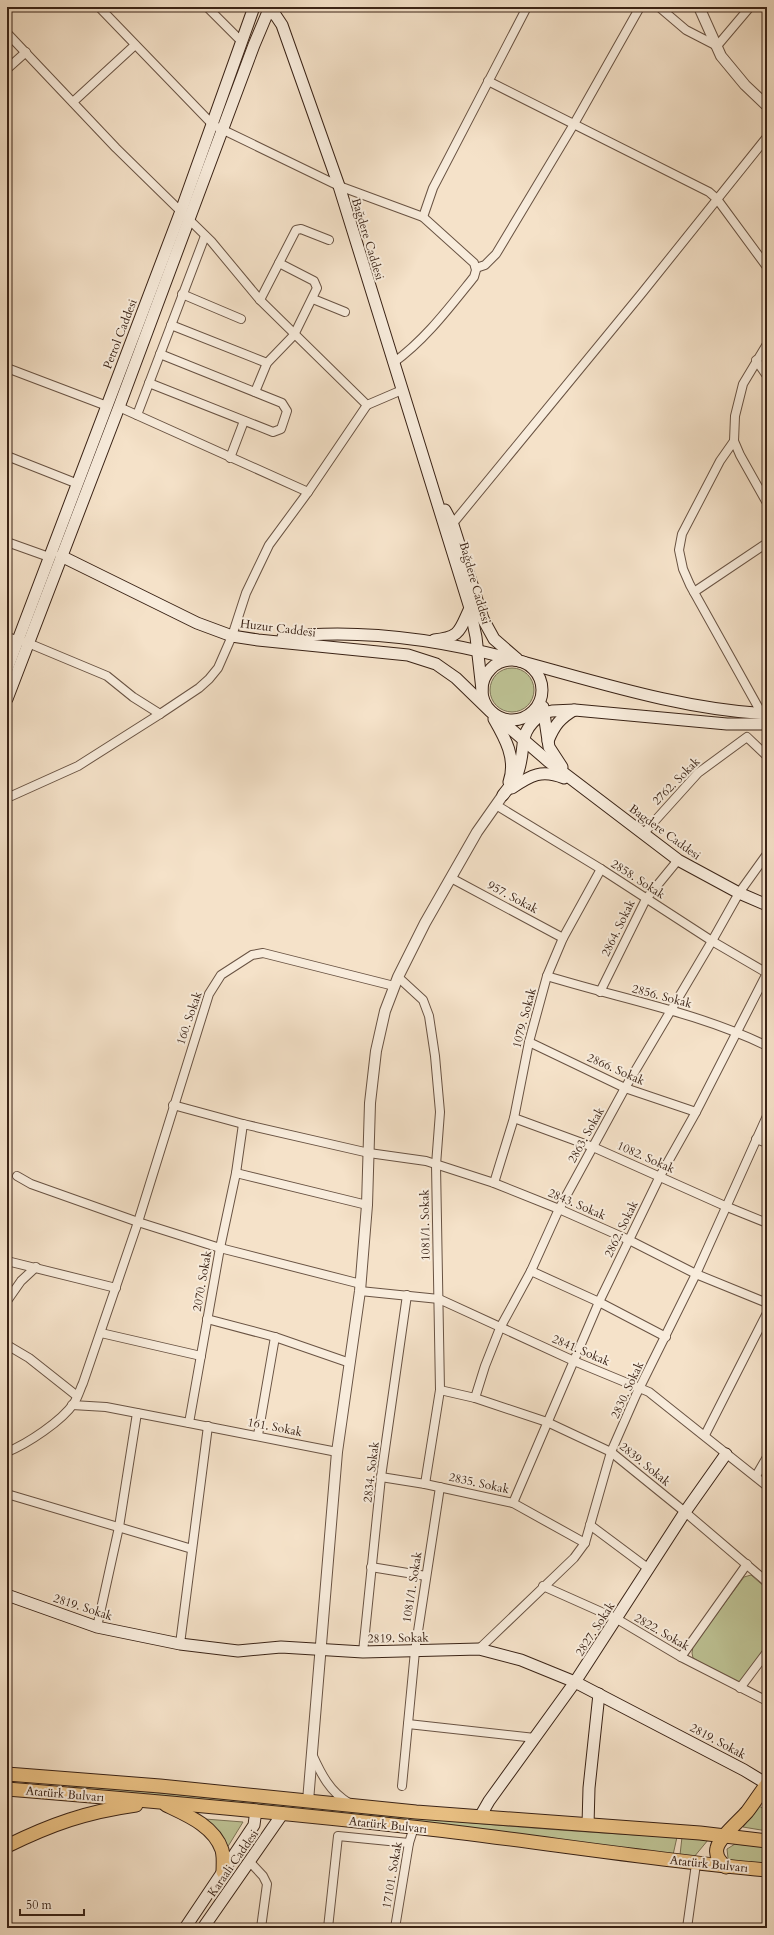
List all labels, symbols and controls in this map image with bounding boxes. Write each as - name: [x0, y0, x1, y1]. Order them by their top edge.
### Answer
- street label: Bağdere Caddesi: [348, 196, 388, 283]
- street label: Petrol Caddesi: [99, 296, 141, 371]
- street label: Bağdere Caddesi: [456, 540, 495, 627]
- street label: Huzur Caddesi: [239, 615, 317, 641]
- street label: 2762. Sokak: [649, 753, 704, 808]
- street label: Bagdere Caddesi: [626, 801, 705, 864]
- street label: 2858. Sokak: [608, 856, 669, 903]
- street label: 957. Sokak: [485, 877, 542, 917]
- street label: 2864. Sokak: [597, 896, 639, 959]
- street label: 2856. Sokak: [630, 980, 694, 1012]
- street label: 1079. Sokak: [508, 986, 540, 1050]
- street label: 160. Sokak: [172, 989, 206, 1047]
- street label: 2866. Sokak: [585, 1049, 648, 1089]
- street label: 2863. Sokak: [564, 1104, 608, 1166]
- street label: 1082. Sokak: [615, 1137, 678, 1177]
- street label: 2843. Sokak: [546, 1185, 609, 1224]
- street label: 1081/1. Sokak: [416, 1189, 434, 1261]
- street label: 2862. Sokak: [600, 1197, 642, 1260]
- street label: 2070. Sokak: [189, 1249, 215, 1313]
- street label: 2841. Sokak: [550, 1331, 613, 1370]
- street label: 2830. Sokak: [607, 1358, 647, 1421]
- street label: 161. Sokak: [246, 1414, 304, 1440]
- street label: 2839. Sokak: [616, 1438, 674, 1490]
- street label: 2834. Sokak: [359, 1440, 383, 1503]
- street label: 2835. Sokak: [447, 1469, 511, 1497]
- street label: 1081/1. Sokak: [399, 1550, 426, 1624]
- street label: 2819. Sokak: [51, 1590, 115, 1624]
- street label: 2827. Sokak: [572, 1598, 619, 1659]
- street label: 2822. Sokak: [631, 1610, 693, 1655]
- street label: 2819. Sokak: [367, 1629, 429, 1647]
- street label: 2819. Sokak: [687, 1720, 749, 1763]
- street label: Atatürk Bulvarı: [25, 1783, 106, 1805]
- street label: Atatürk Bulvarı: [348, 1813, 429, 1837]
- street label: Karaali Caddesi: [204, 1826, 262, 1900]
- street label: 17101. Sokak: [378, 1840, 406, 1910]
- street label: Atatürk Bulvarı: [669, 1852, 750, 1876]
- scale bar: [20, 1891, 84, 1917]
- text: 50 m: [26, 1897, 53, 1913]

